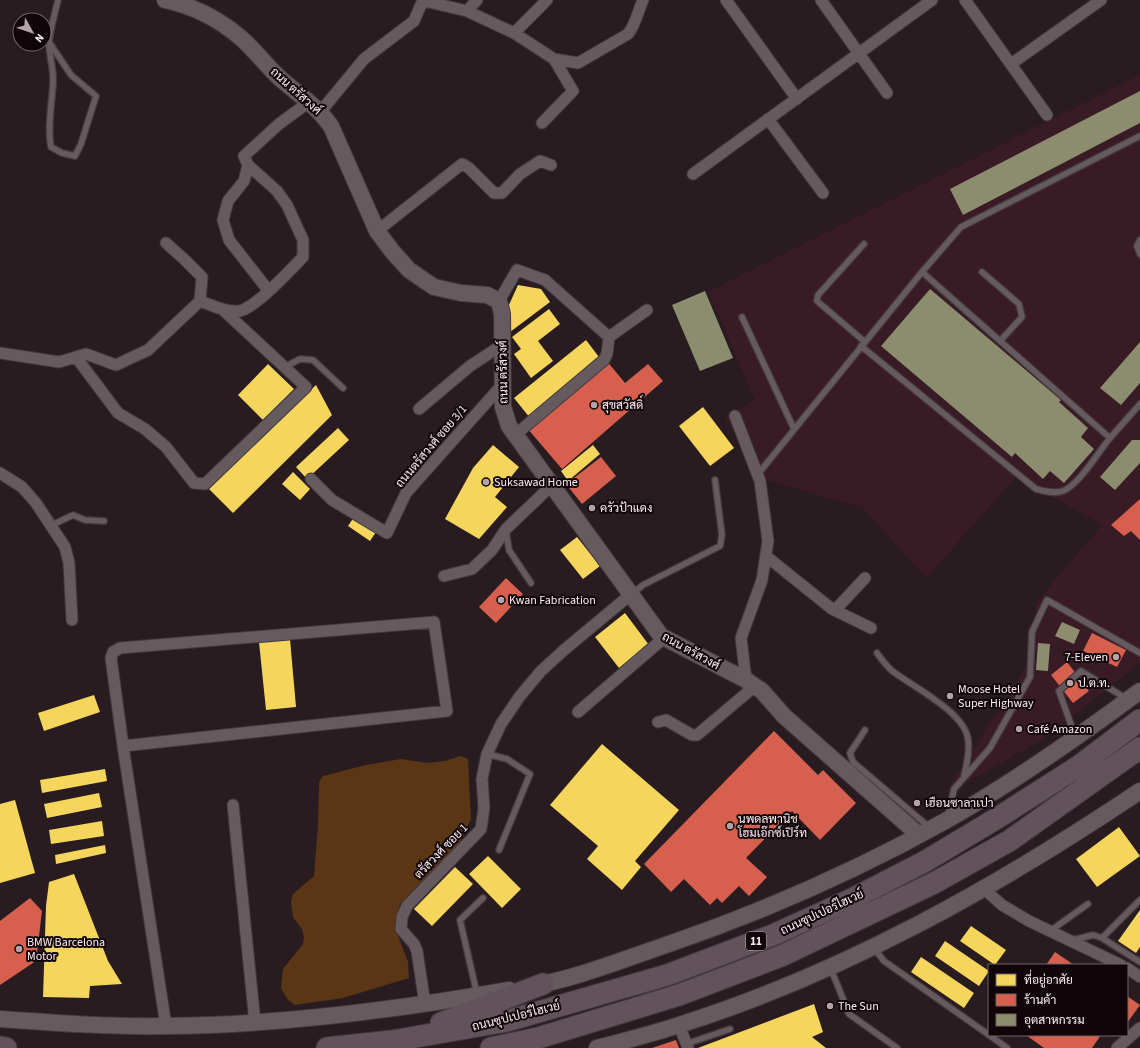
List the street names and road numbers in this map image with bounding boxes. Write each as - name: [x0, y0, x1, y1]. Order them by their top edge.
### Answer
- street label: ถนน ตรัสวงศ์: [266, 64, 325, 119]
- street label: ถนน ตรัสวงศ์: [494, 340, 513, 404]
- street label: ถนนตรัสวงศ์ ซอย 3/1: [392, 401, 471, 491]
- street label: ถนน ตรัสวงศ์: [659, 629, 723, 674]
- street label: ตรัสวงศ์ ซอย 1: [411, 820, 472, 883]
- street label: ถนนซุปเปอร์ไฮเวย์: [778, 886, 867, 939]
- road number: 11: [746, 932, 766, 950]
- street label: ถนนซุปเปอร์ไฮเวย์: [470, 997, 562, 1036]

